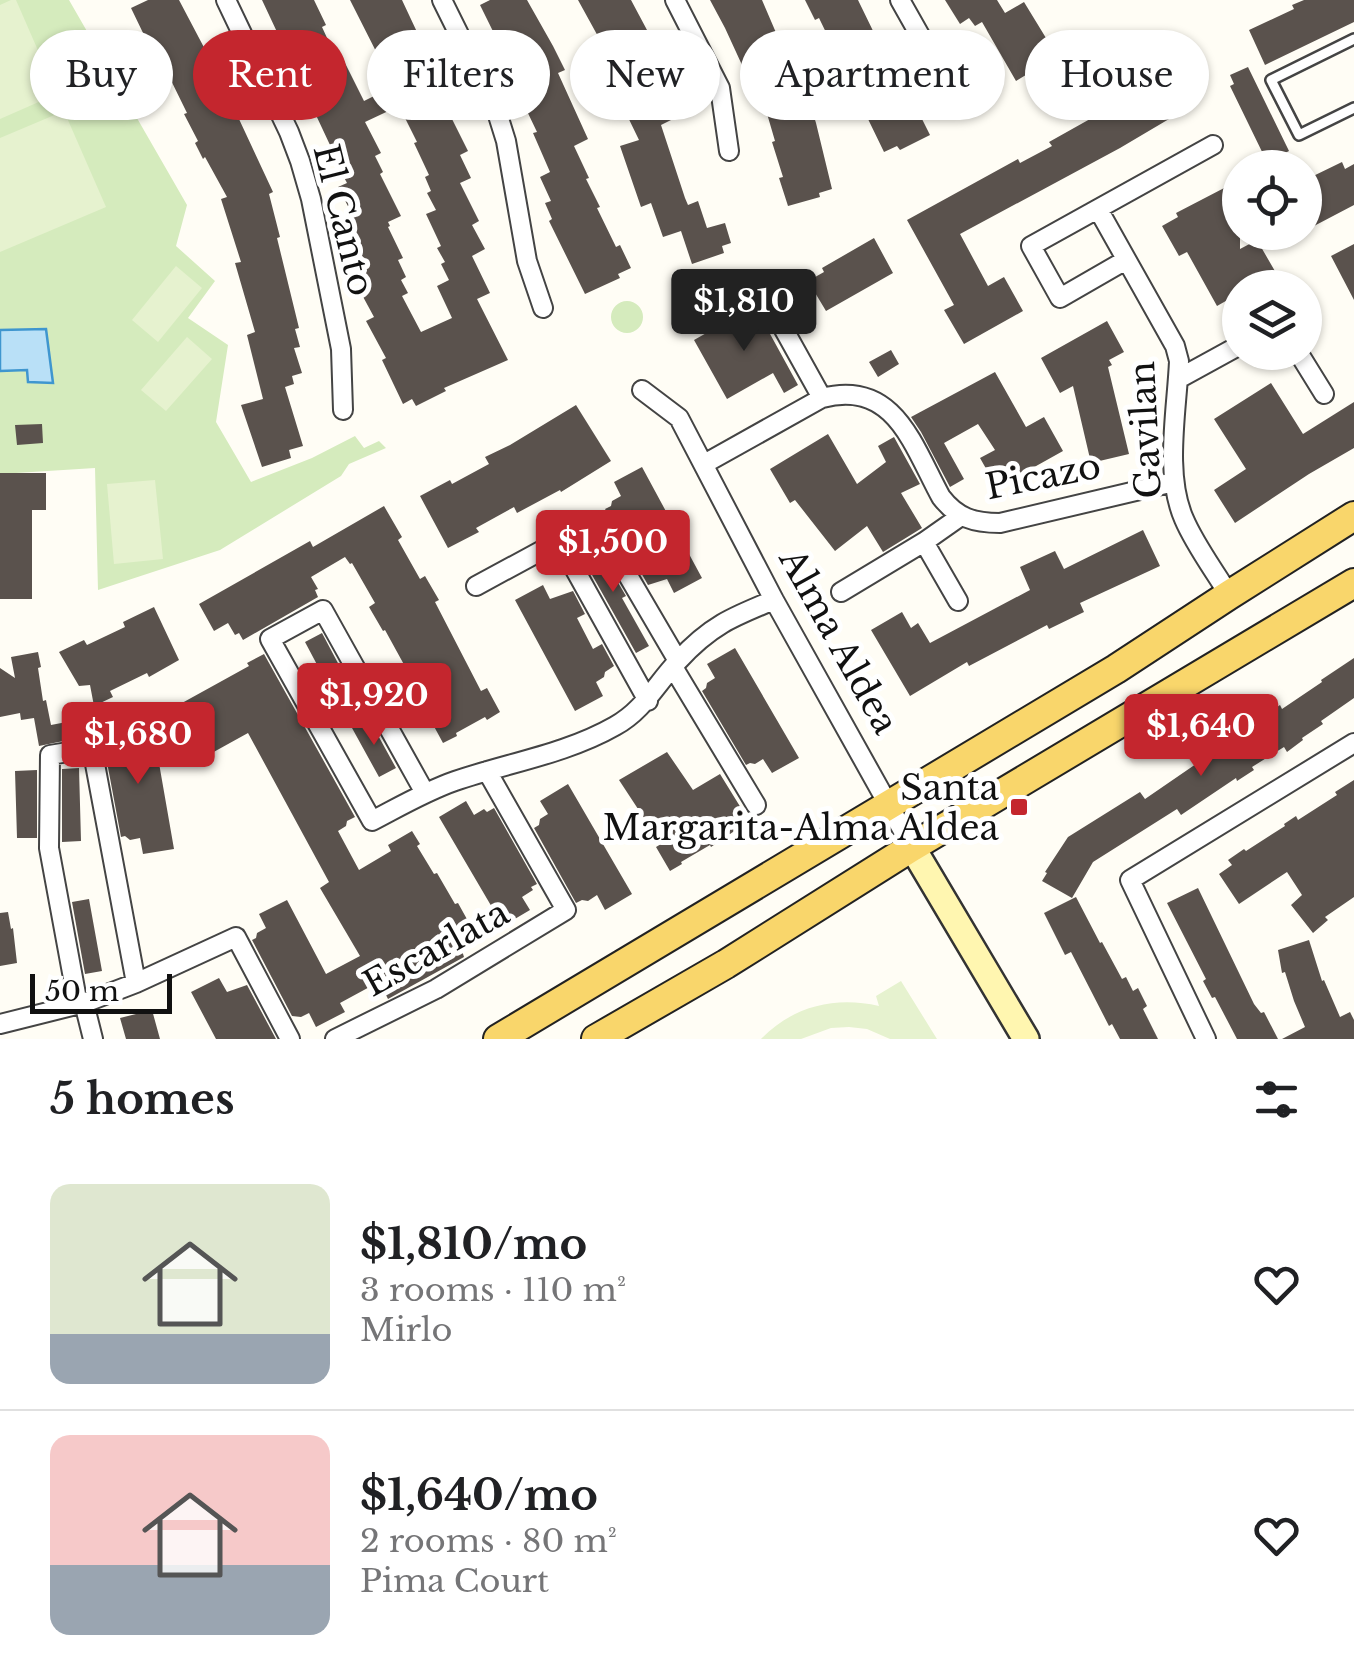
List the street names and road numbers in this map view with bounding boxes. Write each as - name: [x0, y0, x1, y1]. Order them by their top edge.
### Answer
- street label: El Canto: [304, 140, 384, 300]
- street label: Gavilan: [1120, 360, 1170, 500]
- street label: Picazo: [982, 444, 1104, 508]
- street label: Alma Aldea: [770, 540, 908, 742]
- street label: Escarlata: [356, 890, 517, 1005]

